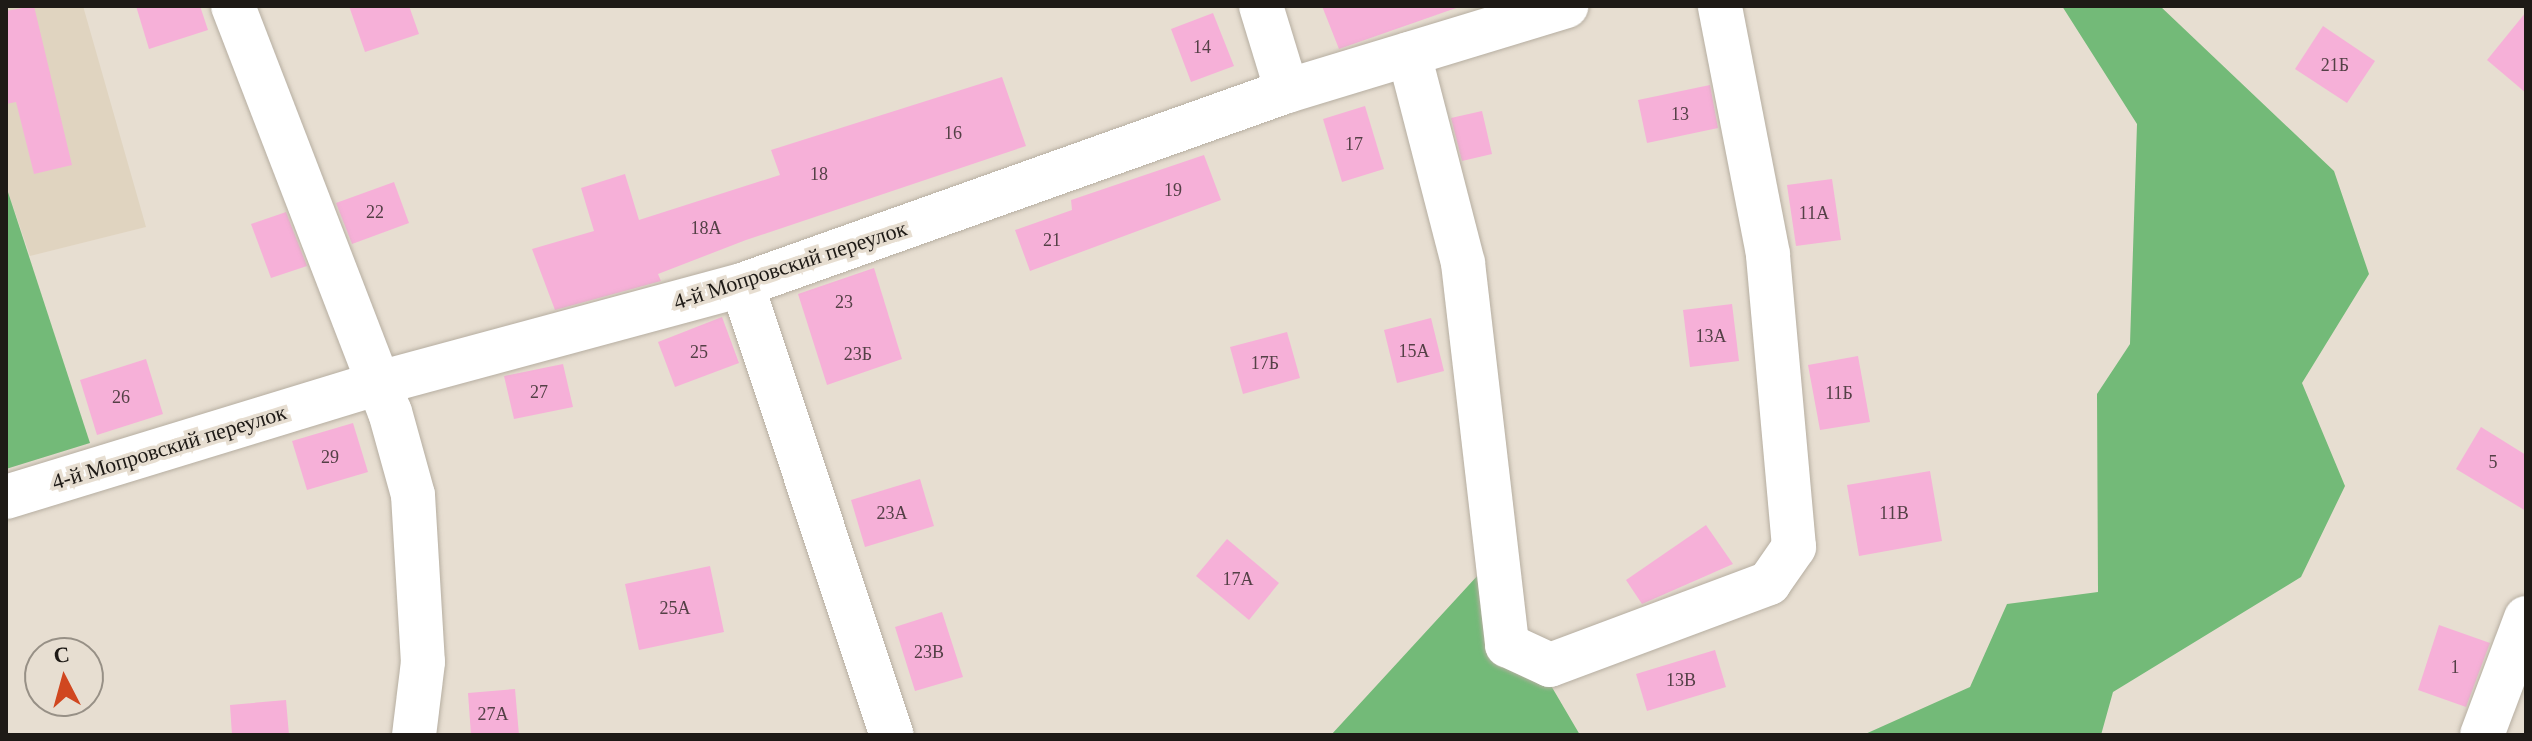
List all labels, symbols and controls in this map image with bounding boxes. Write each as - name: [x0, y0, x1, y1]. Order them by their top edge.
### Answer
- house number: 14: [1193, 36, 1211, 58]
- house number: 21Б: [2321, 54, 2349, 76]
- house number: 13: [1671, 103, 1689, 125]
- house number: 16: [944, 122, 962, 144]
- house number: 17: [1345, 133, 1363, 155]
- house number: 18: [810, 163, 828, 185]
- house number: 19: [1164, 179, 1182, 201]
- house number: 22: [366, 201, 384, 223]
- house number: 11А: [1799, 202, 1829, 224]
- street label: 4-й Мопровский переулок: [670, 215, 910, 315]
- house number: 18А: [691, 217, 721, 239]
- house number: 21: [1043, 229, 1061, 251]
- house number: 23: [835, 291, 853, 313]
- house number: 13А: [1696, 325, 1726, 347]
- house number: 15А: [1399, 340, 1429, 362]
- house number: 25: [690, 341, 708, 363]
- house number: 23Б: [844, 343, 872, 365]
- house number: 17Б: [1251, 352, 1279, 374]
- house number: 27: [530, 381, 548, 403]
- house number: 11Б: [1825, 382, 1853, 404]
- house number: 26: [112, 386, 130, 408]
- street label: 4-й Мопровский переулок: [49, 399, 289, 495]
- house number: 29: [321, 446, 339, 468]
- house number: 5: [2488, 451, 2498, 473]
- house number: 23А: [877, 502, 907, 524]
- house number: 11В: [1879, 502, 1909, 524]
- house number: 17А: [1223, 568, 1253, 590]
- house number: 25А: [660, 597, 690, 619]
- north arrow: [24, 637, 104, 717]
- text: С: [52, 641, 71, 668]
- house number: 23В: [914, 641, 944, 663]
- house number: 1: [2450, 656, 2460, 678]
- house number: 13В: [1666, 669, 1696, 691]
- house number: 27А: [478, 703, 508, 725]

